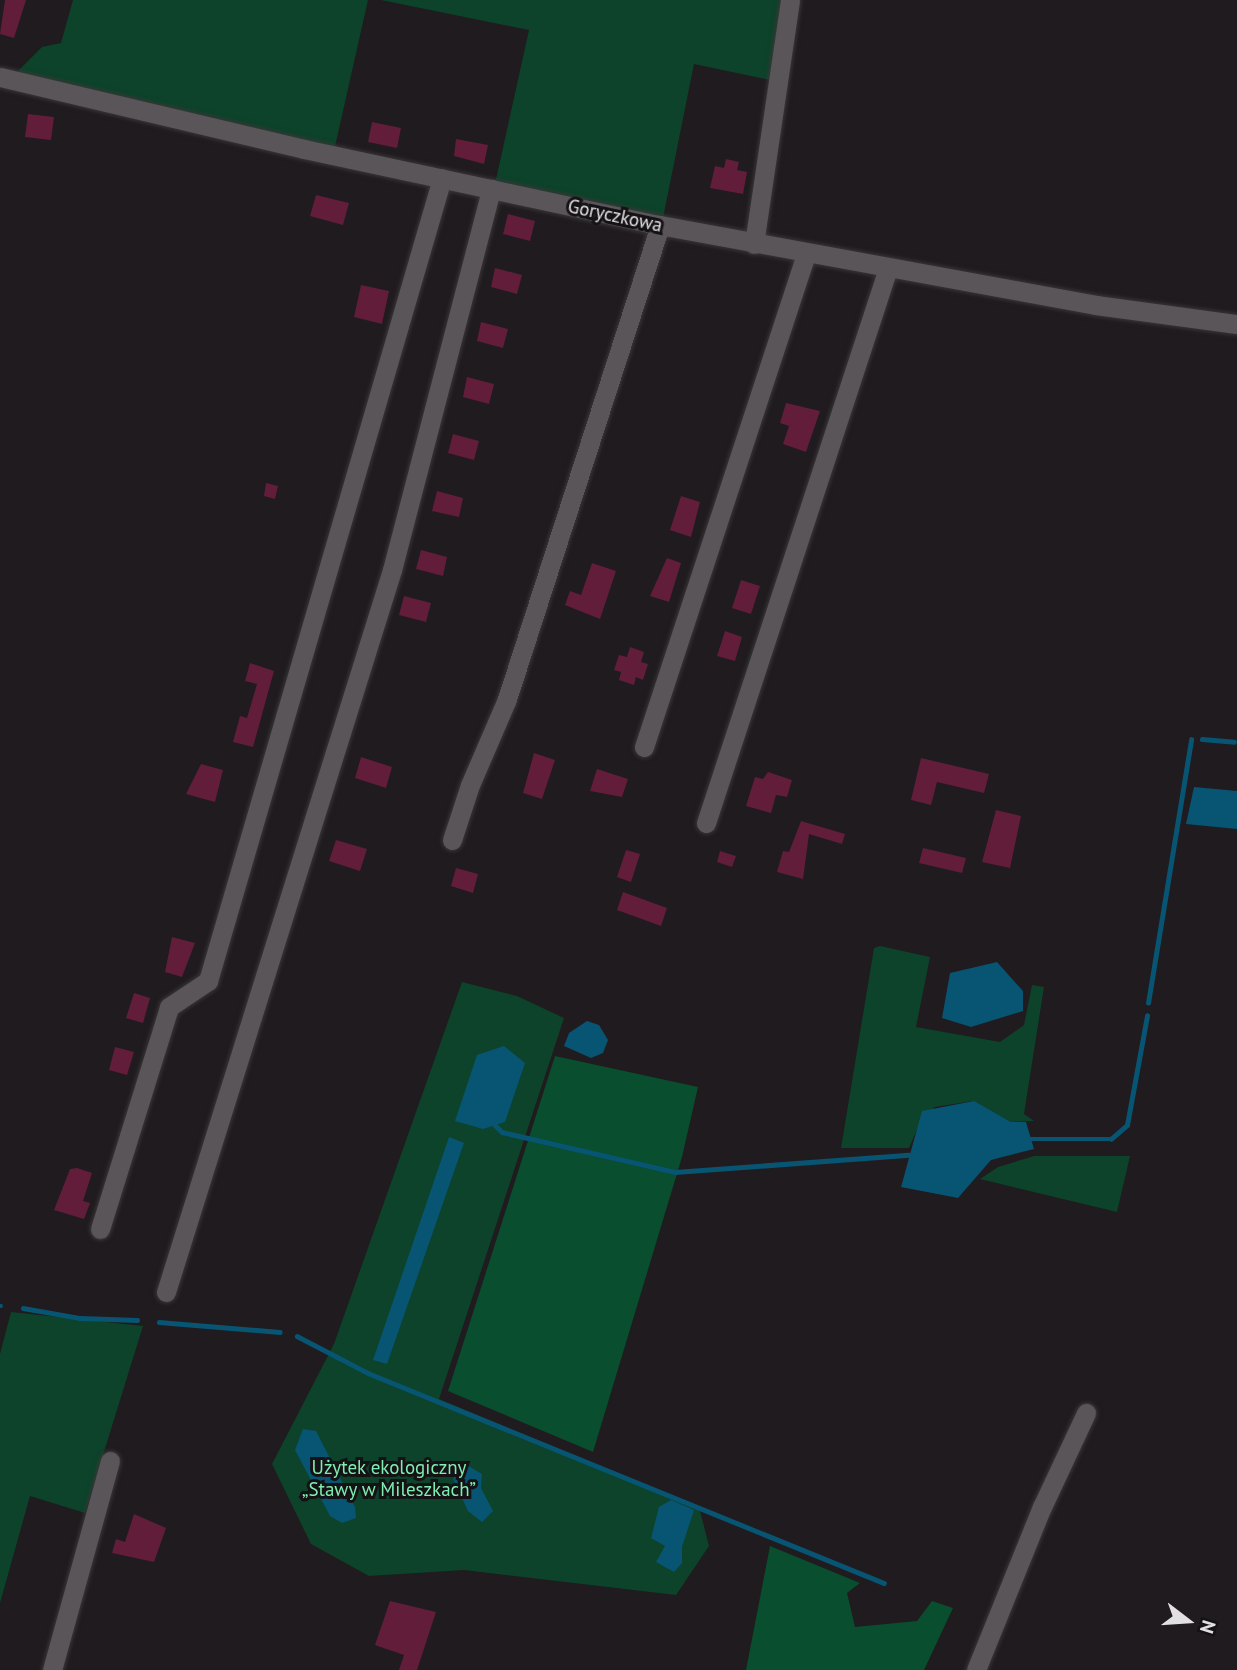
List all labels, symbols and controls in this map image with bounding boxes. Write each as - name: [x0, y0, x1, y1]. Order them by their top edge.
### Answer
- street label: Goryczkowa: [566, 195, 664, 237]
- park label: Użytek ekologiczny „Stawy w Mileszkach”: [301, 1457, 477, 1501]
- north arrow: [1153, 1586, 1223, 1656]
- text: N: [1195, 1618, 1221, 1637]

